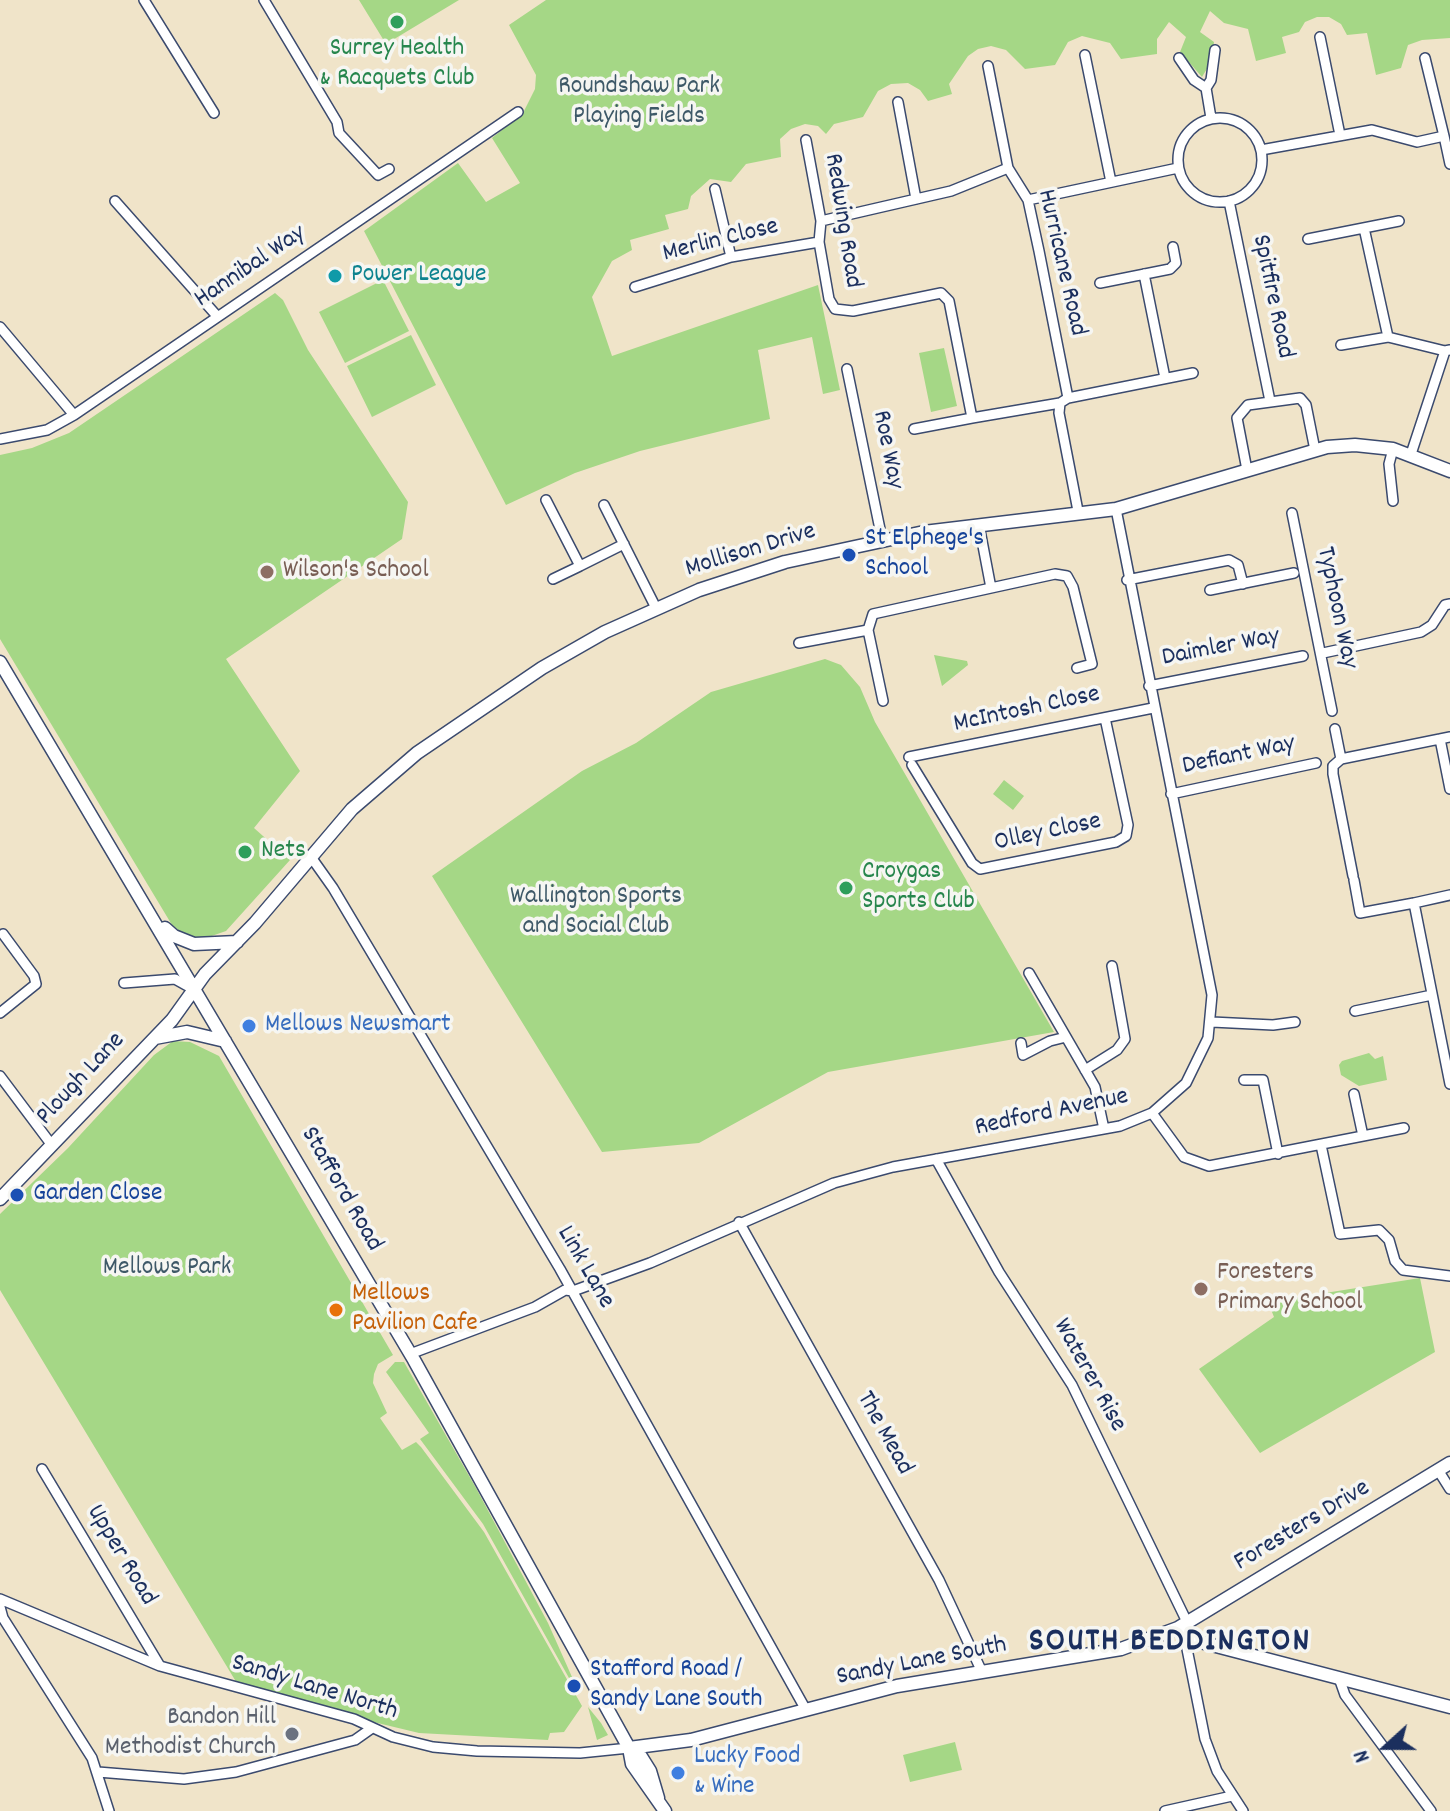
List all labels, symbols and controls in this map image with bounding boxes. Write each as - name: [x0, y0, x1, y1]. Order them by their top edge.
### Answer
- marker: Surrey Health & Racquets Club: [388, 13, 406, 31]
- place label: Surrey Health & Racquets Club: [320, 34, 474, 96]
- park label: Roundshaw Park Playing Fields: [558, 72, 720, 134]
- street label: Redwing Road: [815, 152, 867, 290]
- street label: Hurricane Road: [1028, 187, 1092, 339]
- street label: Merlin Close: [660, 213, 782, 271]
- street label: Hannibal Way: [189, 219, 313, 317]
- street label: Spitfire Road: [1243, 232, 1299, 362]
- place label: Power League: [351, 260, 486, 292]
- marker: Power League: [326, 267, 344, 285]
- street label: Roe Way: [863, 408, 909, 492]
- street label: Mollison Drive: [682, 517, 820, 587]
- place label: St Elphege's School: [865, 524, 984, 586]
- street label: Typhoon Way: [1307, 544, 1363, 672]
- marker: St Elphege's School: [840, 546, 858, 564]
- place label: Wilson's School: [283, 556, 429, 588]
- marker: Wilson's School: [258, 563, 276, 581]
- street label: Daimler Way: [1160, 622, 1282, 676]
- street label: McIntosh Close: [951, 680, 1103, 742]
- street label: Defiant Way: [1180, 730, 1298, 784]
- street label: Olley Close: [992, 807, 1104, 861]
- place label: Nets: [261, 836, 306, 868]
- marker: Nets: [236, 843, 254, 861]
- place label: Croygas Sports Club: [862, 857, 975, 918]
- marker: Croygas Sports Club: [837, 879, 855, 897]
- park label: Wallington Sports and Social Club: [510, 882, 682, 944]
- place label: Mellows Newsmart: [265, 1010, 451, 1042]
- marker: Mellows Newsmart: [240, 1017, 258, 1035]
- street label: Plough Lane: [31, 1027, 133, 1133]
- street label: Redford Avenue: [972, 1083, 1132, 1145]
- street label: Stafford Road: [292, 1122, 388, 1258]
- place label: Garden Close: [33, 1179, 163, 1211]
- marker: Garden Close: [8, 1186, 26, 1204]
- street label: Link Lane: [548, 1221, 620, 1315]
- park label: Mellows Park: [103, 1253, 231, 1285]
- place label: Foresters Primary School: [1217, 1258, 1363, 1320]
- place label: Mellows Pavilion Cafe: [352, 1279, 478, 1340]
- marker: Foresters Primary School: [1192, 1280, 1210, 1298]
- marker: Mellows Pavilion Cafe: [327, 1301, 345, 1319]
- street label: Waterer Rise: [1044, 1314, 1132, 1438]
- street label: The Mead: [847, 1387, 919, 1481]
- street label: Foresters Drive: [1229, 1474, 1377, 1580]
- street label: Upper Road: [78, 1500, 162, 1612]
- district label: SOUTH BEDDINGTON: [1029, 1624, 1311, 1664]
- street label: Sandy Lane South: [834, 1631, 1010, 1695]
- street label: Sandy Lane North: [227, 1649, 401, 1729]
- place label: Stafford Road / Sandy Lane South: [590, 1655, 762, 1716]
- marker: Stafford Road / Sandy Lane South: [565, 1677, 583, 1695]
- place label: Bandon Hill Methodist Church: [105, 1703, 276, 1764]
- north arrow: [1346, 1707, 1426, 1787]
- marker: Bandon Hill Methodist Church: [283, 1725, 301, 1743]
- place label: Lucky Food & Wine: [694, 1742, 800, 1804]
- text: N: [1347, 1745, 1380, 1766]
- marker: Lucky Food & Wine: [669, 1764, 687, 1782]

